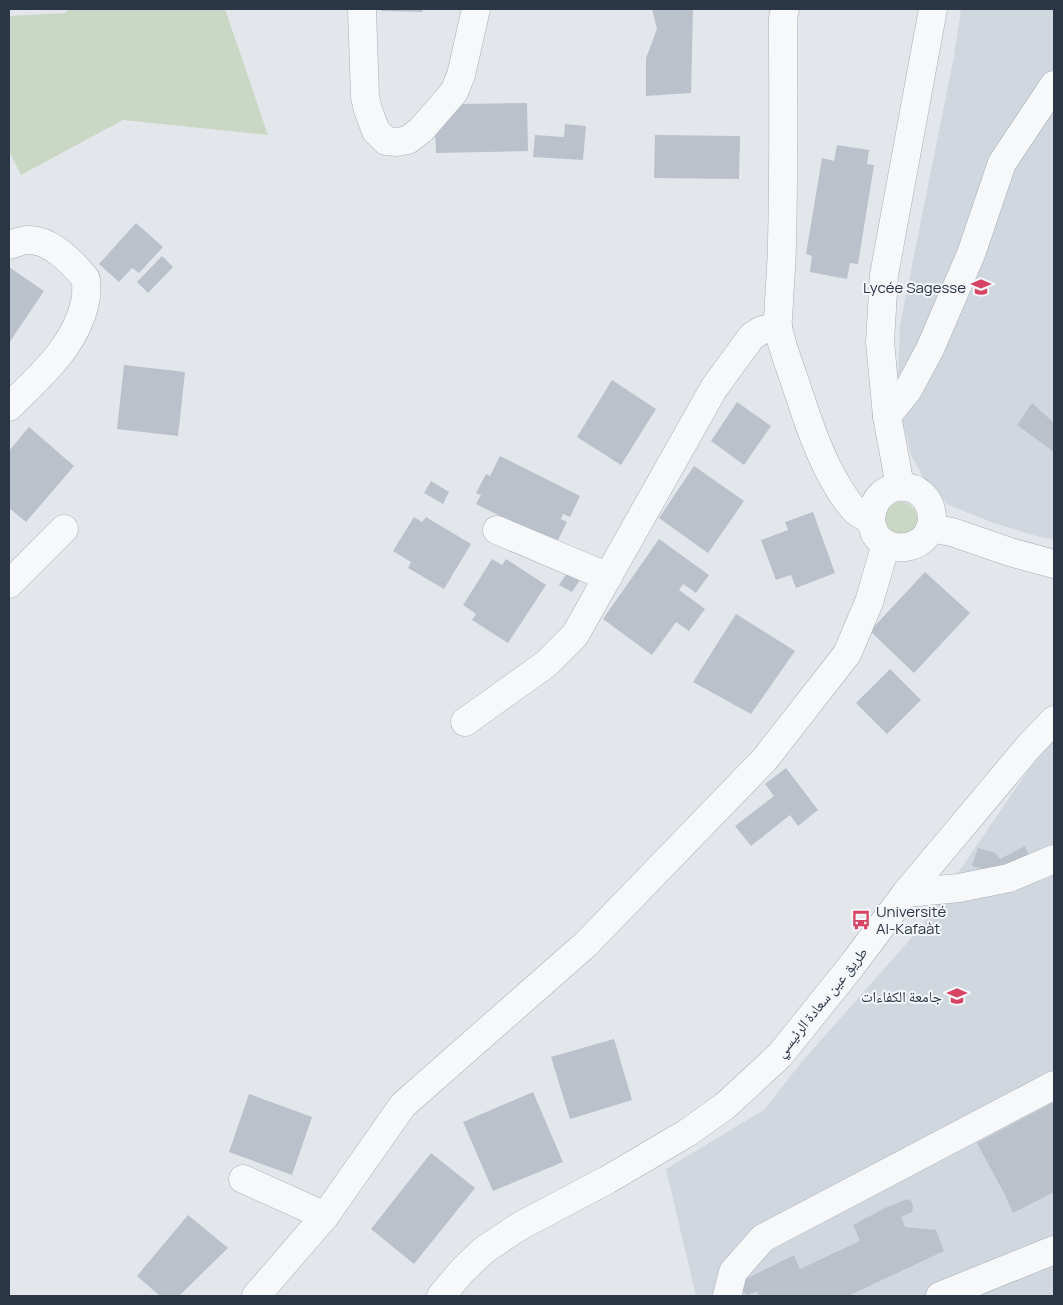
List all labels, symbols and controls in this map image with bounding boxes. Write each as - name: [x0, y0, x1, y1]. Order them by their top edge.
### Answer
- school or university icon: Lycée Sagesse: [970, 276, 992, 298]
- place label: Lycée Sagesse: [863, 277, 966, 298]
- place label: Université Al-Kafaàt: [876, 901, 947, 939]
- bus stop icon: Université Al-Kafaàt: [850, 909, 872, 931]
- street label: طريق عين سعادة الرئيسي: [770, 942, 874, 1063]
- school or university icon: جامعة الكفاءات: [946, 985, 968, 1007]
- place label: جامعة الكفاءات: [861, 986, 942, 1007]

